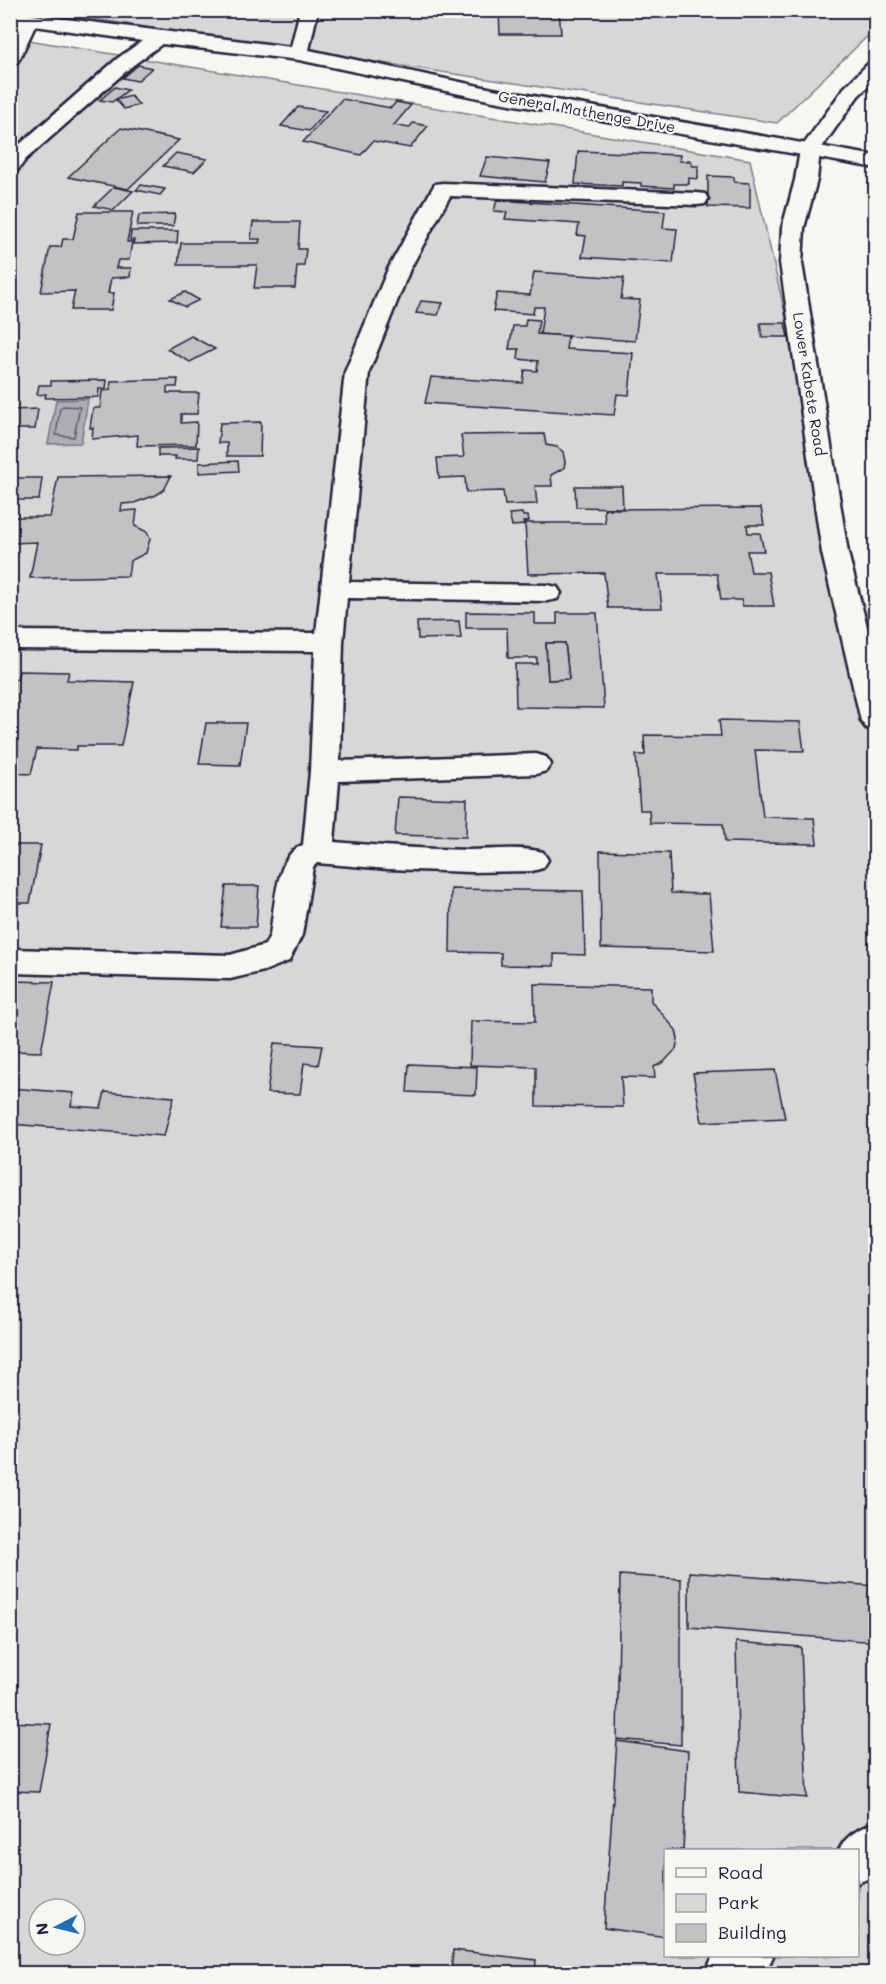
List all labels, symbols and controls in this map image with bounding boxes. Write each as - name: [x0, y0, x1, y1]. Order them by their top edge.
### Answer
- street label: General Mathenge Drive: [497, 86, 677, 136]
- street label: Lower Kabete Road: [789, 311, 831, 457]
- legend: [664, 1849, 859, 1957]
- text: Road: [718, 1860, 763, 1884]
- text: Park: [718, 1890, 759, 1914]
- north arrow: [27, 1897, 87, 1957]
- text: Building: [718, 1920, 786, 1944]
- text: N: [30, 1922, 53, 1936]

